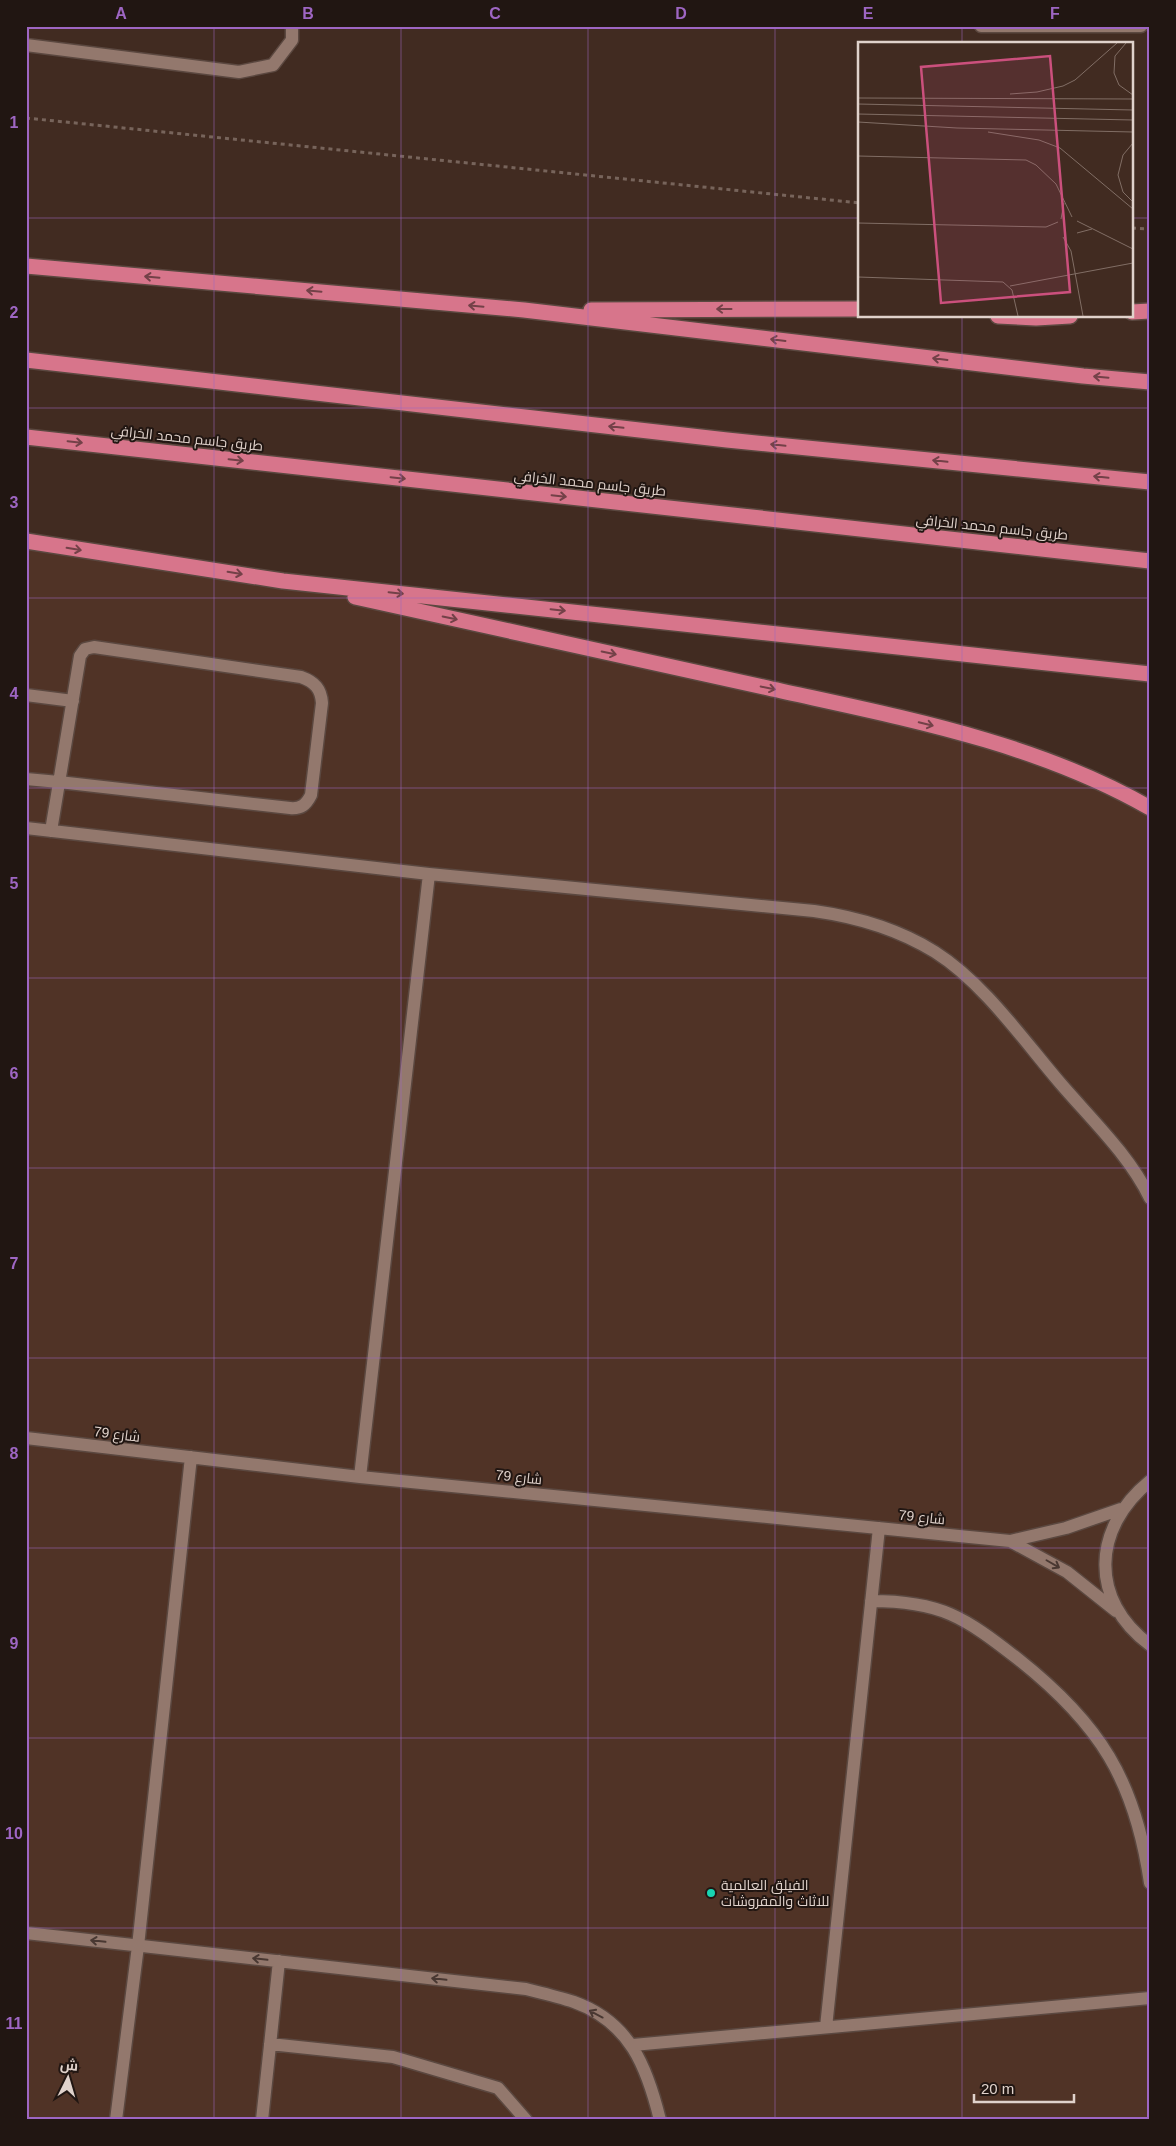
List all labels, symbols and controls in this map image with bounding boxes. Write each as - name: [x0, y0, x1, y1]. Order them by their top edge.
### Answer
- text: A: [115, 5, 127, 22]
- text: B: [302, 5, 314, 22]
- text: C: [489, 5, 501, 22]
- text: D: [675, 5, 687, 22]
- text: E: [863, 5, 874, 22]
- text: F: [1050, 5, 1060, 22]
- inset map: [858, 42, 1134, 318]
- text: 1: [10, 114, 19, 131]
- one-way arrow: [144, 272, 160, 282]
- one-way arrow: [306, 287, 322, 296]
- one-way arrow: [468, 301, 484, 311]
- text: 2: [10, 304, 19, 321]
- one-way arrow: [716, 304, 732, 314]
- one-way arrow: [771, 335, 787, 345]
- one-way arrow: [932, 354, 948, 364]
- one-way arrow: [1093, 373, 1109, 382]
- street label: طريق جاسم محمد الخرافي: [110, 422, 264, 458]
- one-way arrow: [609, 422, 625, 432]
- one-way arrow: [66, 437, 82, 447]
- one-way arrow: [770, 440, 786, 450]
- one-way arrow: [228, 455, 244, 465]
- one-way arrow: [932, 456, 948, 466]
- street label: طريق جاسم محمد الخرافي: [513, 467, 667, 503]
- one-way arrow: [1094, 472, 1110, 482]
- one-way arrow: [389, 473, 405, 483]
- one-way arrow: [551, 491, 567, 501]
- text: 3: [10, 494, 19, 511]
- street label: طريق جاسم محمد الخرافي: [915, 511, 1069, 547]
- one-way arrow: [66, 544, 82, 554]
- one-way arrow: [227, 569, 243, 579]
- one-way arrow: [388, 588, 404, 598]
- one-way arrow: [550, 605, 566, 615]
- one-way arrow: [442, 614, 458, 623]
- one-way arrow: [600, 649, 616, 658]
- one-way arrow: [759, 684, 775, 693]
- text: 4: [10, 685, 19, 702]
- one-way arrow: [917, 720, 933, 730]
- text: 5: [10, 875, 19, 892]
- text: 6: [10, 1065, 19, 1082]
- text: 7: [10, 1255, 19, 1272]
- street label: شارع 79: [93, 1423, 141, 1446]
- text: 8: [10, 1445, 19, 1462]
- street label: شارع 79: [495, 1467, 543, 1488]
- street label: شارع 79: [898, 1507, 946, 1528]
- one-way arrow: [1045, 1559, 1060, 1569]
- text: 9: [10, 1635, 19, 1652]
- text: 10: [5, 1825, 23, 1842]
- place label: الفيلق العالمية للاثاث والمفروشات: [721, 1877, 829, 1909]
- marker: الفيلق العالمية للاثاث والمفروشات: [705, 1887, 717, 1899]
- one-way arrow: [91, 1936, 107, 1946]
- one-way arrow: [252, 1954, 268, 1964]
- one-way arrow: [431, 1974, 447, 1984]
- one-way arrow: [589, 2009, 604, 2018]
- text: 11: [6, 2015, 23, 2032]
- north arrow: [42, 2054, 92, 2104]
- text: ش: [59, 2056, 79, 2075]
- scale bar: [974, 2071, 1074, 2103]
- text: 20 m: [981, 2080, 1014, 2097]

